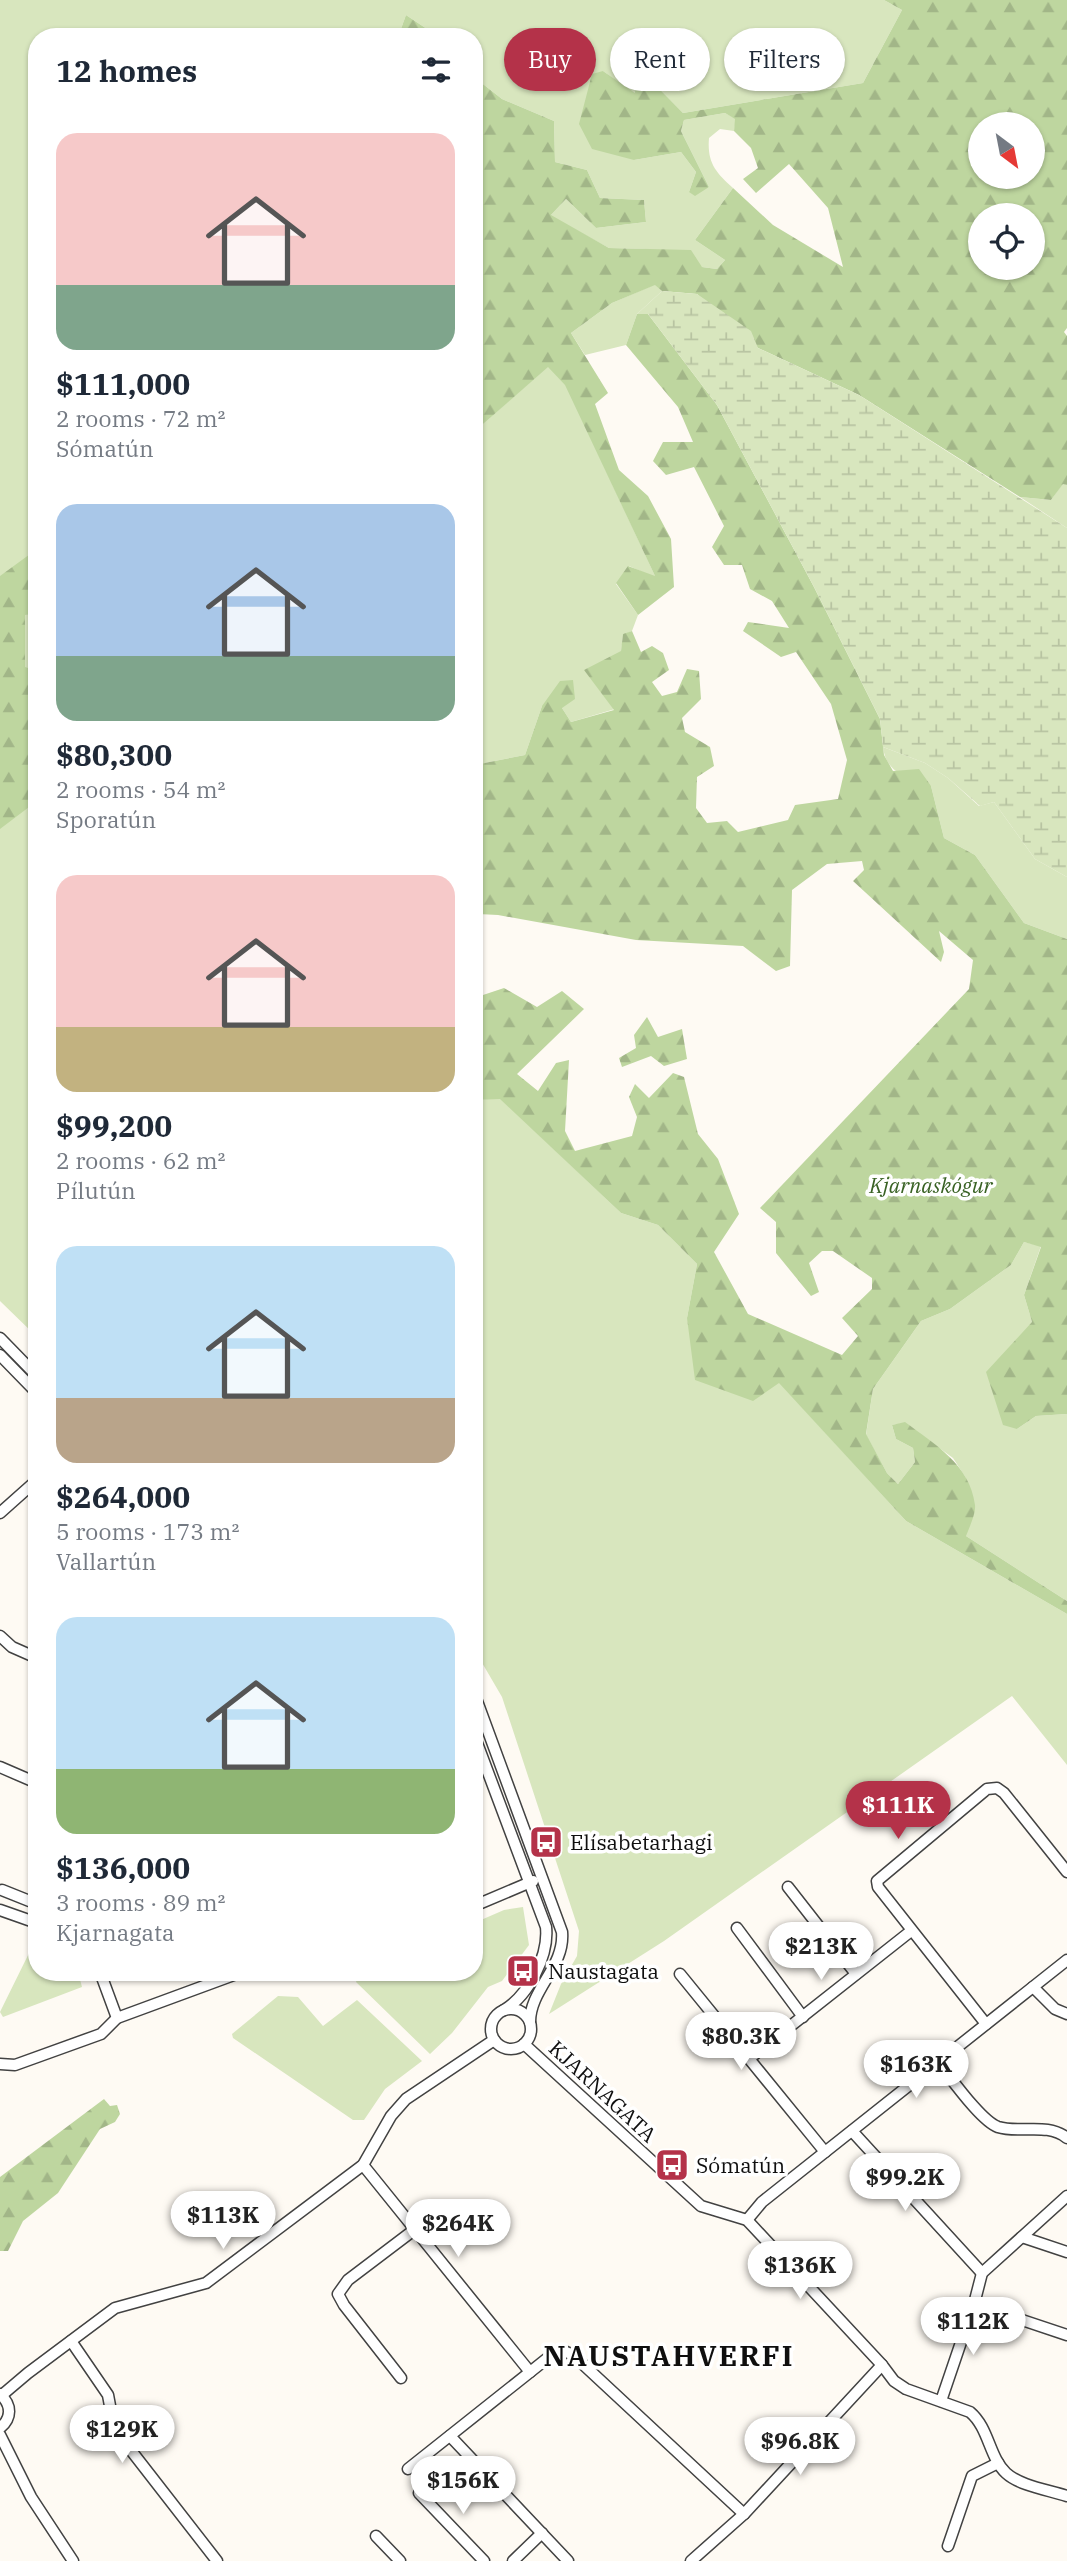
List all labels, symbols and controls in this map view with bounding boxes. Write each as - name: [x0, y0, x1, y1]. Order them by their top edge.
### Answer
- chip: Buy: [504, 28, 596, 91]
- chip: Rent: [610, 28, 710, 91]
- chip: Filters: [724, 28, 845, 91]
- text: 12 homes: [56, 51, 197, 90]
- icon: filters: [417, 51, 455, 89]
- north arrow: [968, 112, 1045, 189]
- map controls: [968, 112, 1045, 280]
- icon: home: [193, 178, 319, 304]
- button: locate: [968, 203, 1045, 280]
- text: $111,000: [56, 364, 190, 403]
- text: 2 rooms · 72 m²: [56, 403, 226, 433]
- text: Sómatún: [56, 433, 154, 463]
- icon: home: [193, 549, 319, 675]
- text: $80,300: [56, 735, 172, 774]
- text: 2 rooms · 54 m²: [56, 774, 226, 804]
- text: Sporatún: [56, 804, 156, 834]
- icon: home: [193, 920, 319, 1046]
- text: $99,200: [56, 1106, 172, 1145]
- text: 2 rooms · 62 m²: [56, 1145, 226, 1175]
- park label: Kjarnaskógur: [868, 1171, 994, 1199]
- text: Pílutún: [56, 1175, 136, 1205]
- icon: home: [193, 1291, 319, 1417]
- text: $264,000: [56, 1477, 190, 1516]
- text: 5 rooms · 173 m²: [56, 1516, 239, 1546]
- text: Vallartún: [56, 1546, 156, 1576]
- icon: home: [193, 1662, 319, 1788]
- pin: $111K: [849, 1782, 947, 1841]
- text: $111K: [862, 1789, 934, 1819]
- bus stop icon: Elísabetarhagi: [527, 1823, 565, 1861]
- place label: Elísabetarhagi: [570, 1828, 713, 1856]
- text: $136,000: [56, 1848, 190, 1887]
- text: 3 rooms · 89 m²: [56, 1887, 226, 1917]
- text: Kjarnagata: [56, 1917, 175, 1947]
- pin: $213K: [772, 1923, 870, 1982]
- text: $213K: [785, 1930, 857, 1960]
- bus stop icon: Naustagata: [504, 1952, 542, 1990]
- place label: Naustagata: [548, 1957, 659, 1985]
- pin: $80.3K: [684, 2012, 798, 2072]
- text: $80.3K: [701, 2020, 781, 2050]
- street label: KJARNAGATA: [543, 2034, 663, 2149]
- pin: $163K: [867, 2040, 965, 2100]
- text: $163K: [880, 2048, 952, 2078]
- bus stop icon: Sómatún: [653, 2146, 691, 2184]
- place label: Sómatún: [696, 2151, 785, 2179]
- pin: $99.2K: [848, 2154, 962, 2213]
- text: $99.2K: [865, 2161, 945, 2191]
- pin: $113K: [174, 2192, 272, 2251]
- text: $113K: [187, 2199, 259, 2229]
- pin: $264K: [409, 2200, 507, 2259]
- text: $264K: [422, 2207, 494, 2237]
- pin: $136K: [751, 2242, 849, 2301]
- text: $136K: [764, 2249, 836, 2279]
- pin: $112K: [924, 2298, 1022, 2357]
- text: $112K: [937, 2305, 1009, 2335]
- district label: NAUSTAHVERFI: [544, 2337, 794, 2374]
- pin: $129K: [73, 2406, 171, 2465]
- text: $129K: [86, 2413, 158, 2443]
- pin: $96.8K: [743, 2418, 857, 2477]
- text: $96.8K: [760, 2425, 840, 2455]
- pin: $156K: [414, 2456, 512, 2516]
- text: $156K: [427, 2464, 499, 2494]

